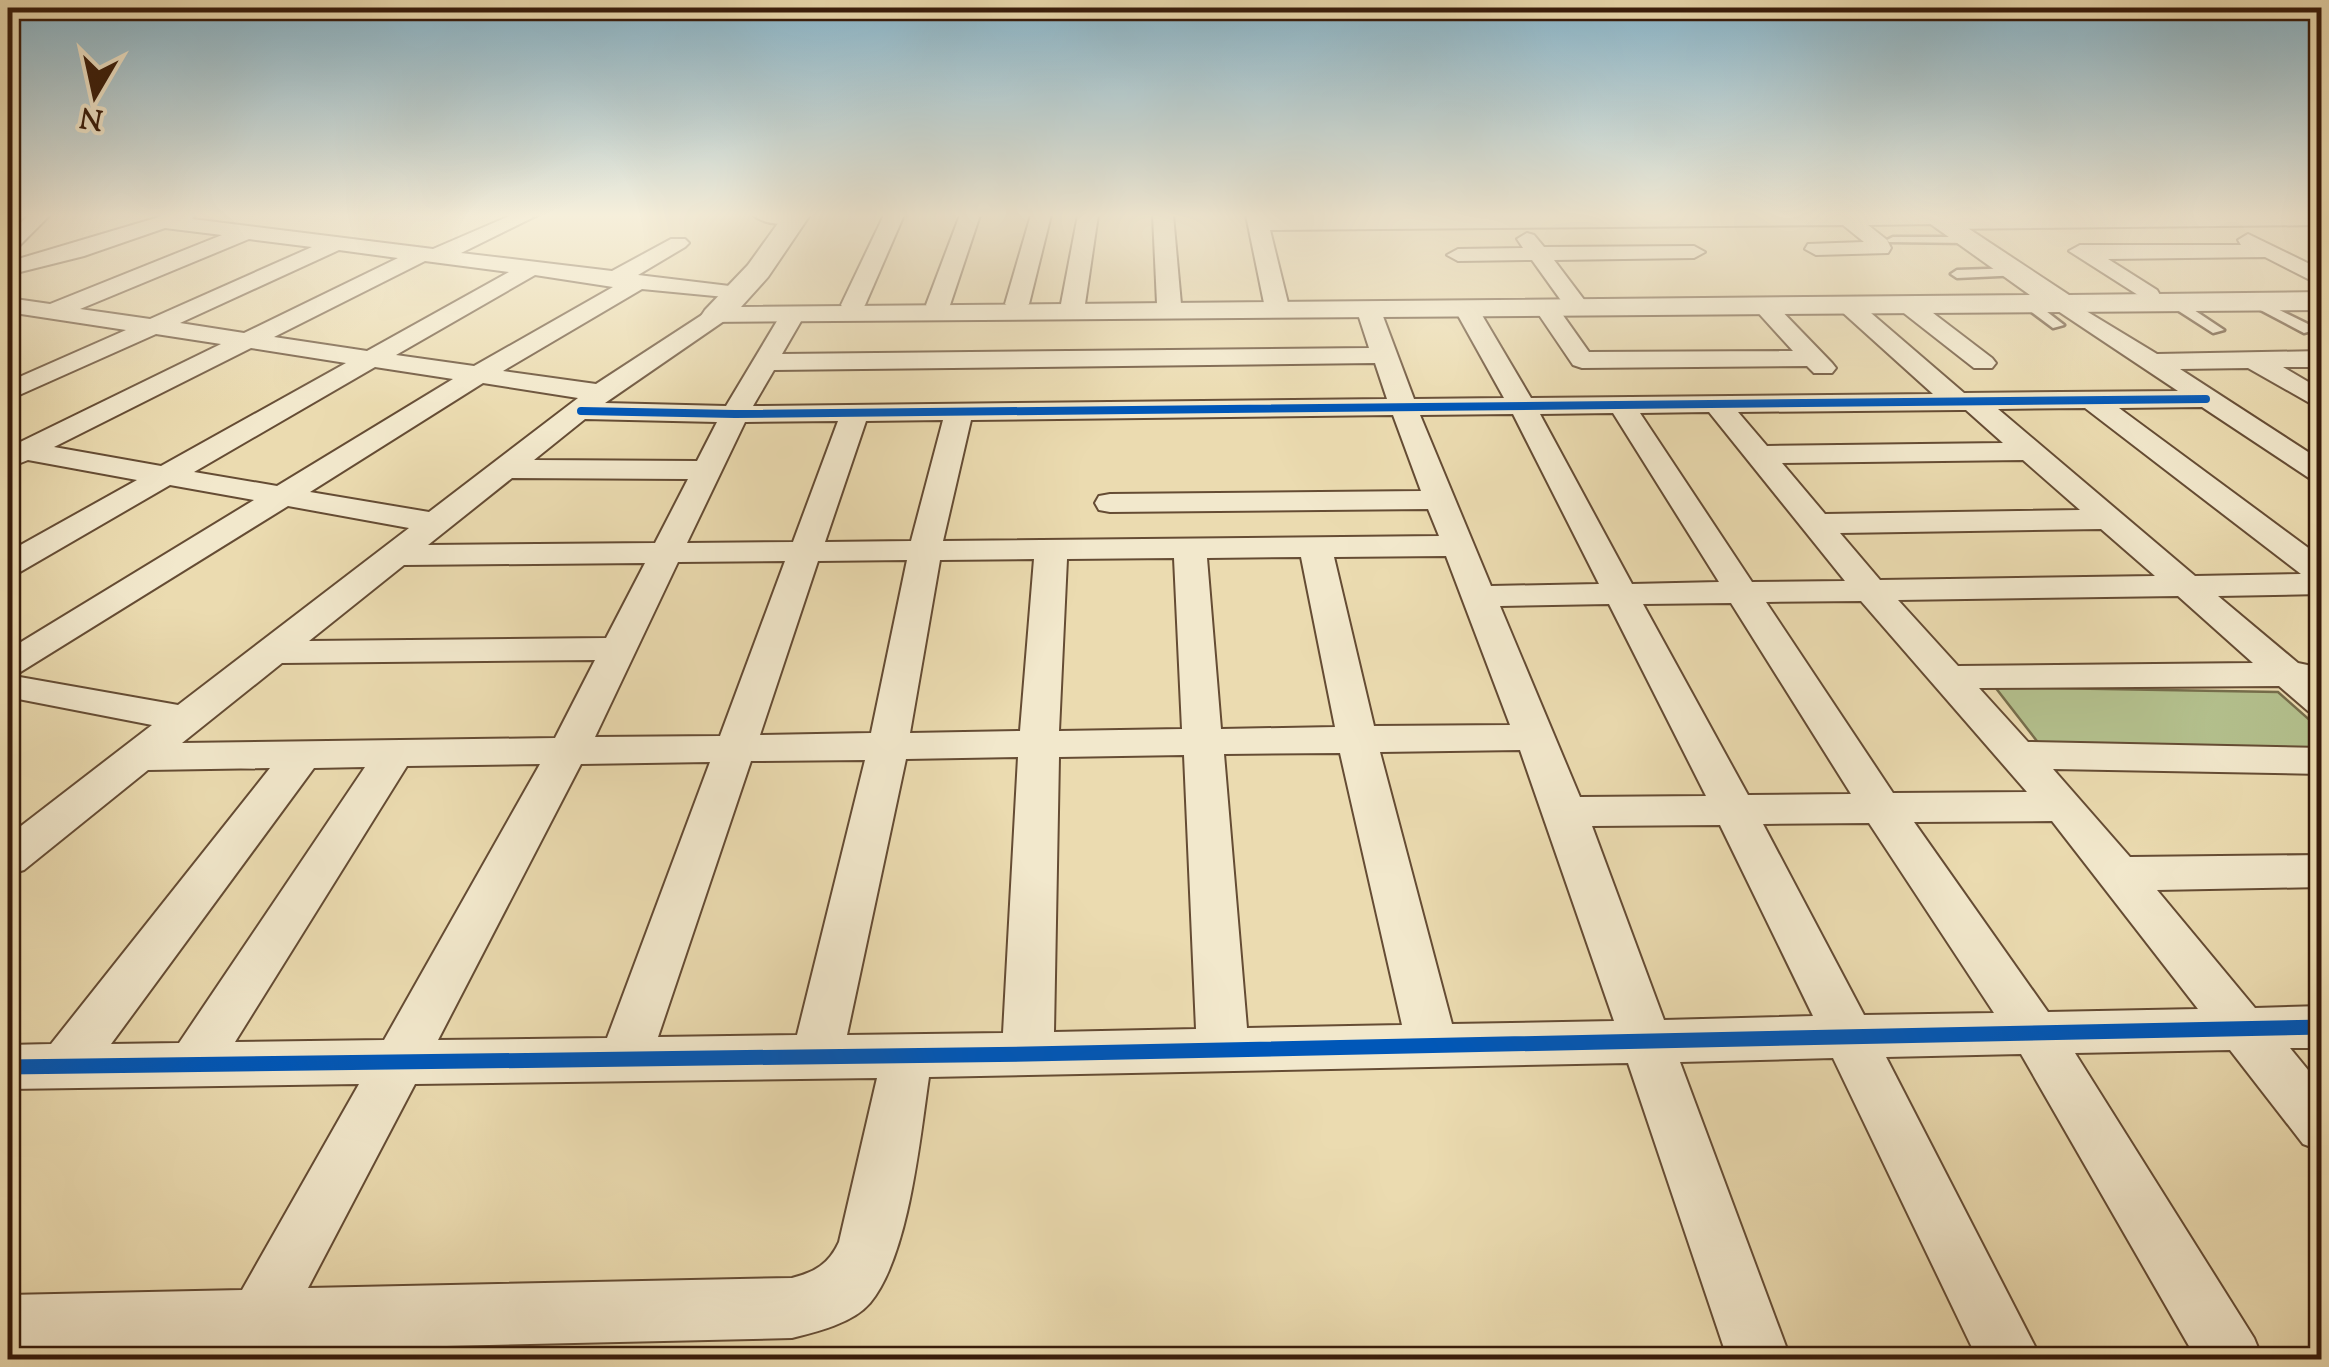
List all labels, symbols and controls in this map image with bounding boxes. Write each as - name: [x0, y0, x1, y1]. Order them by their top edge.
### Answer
- north arrow: [45, 45, 145, 145]
- text: N: [77, 95, 106, 138]

